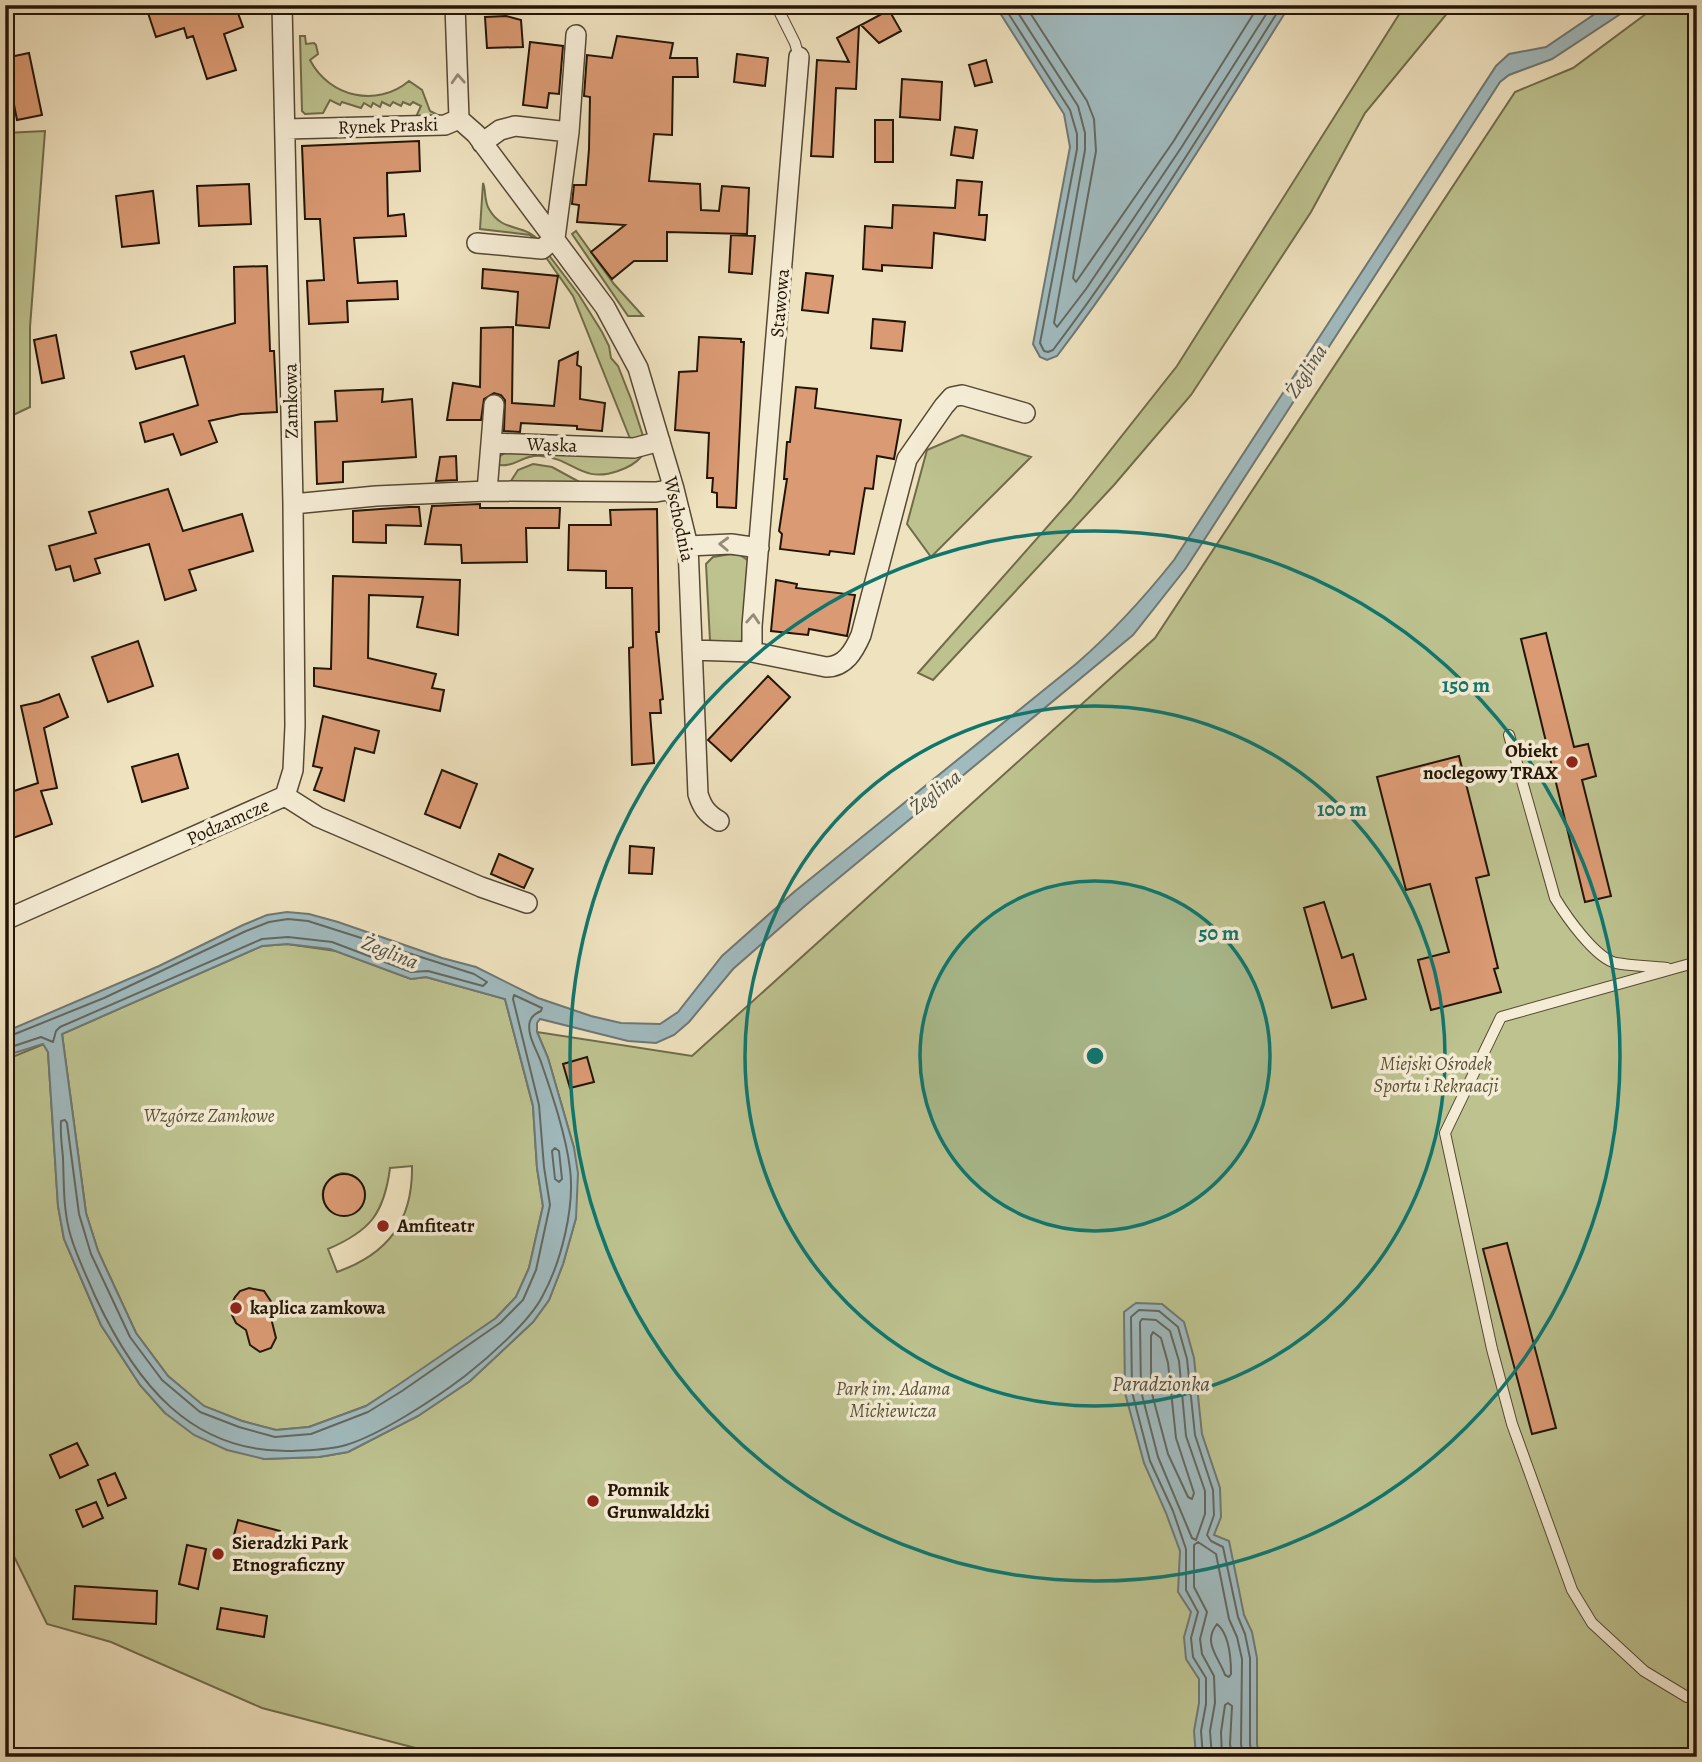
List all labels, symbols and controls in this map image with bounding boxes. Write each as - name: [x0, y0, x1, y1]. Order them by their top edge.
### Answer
- one-way arrow: [451, 73, 466, 84]
- street label: Rynek Praski: [337, 111, 439, 141]
- street label: Stawowa: [764, 267, 796, 339]
- water label: Żeglina: [1278, 339, 1334, 403]
- street label: Zamkowa: [277, 363, 305, 439]
- street label: Wąska: [525, 431, 578, 459]
- street label: Wschodnia: [657, 473, 701, 564]
- one-way arrow: [718, 536, 728, 552]
- one-way arrow: [745, 614, 760, 625]
- text: 150 m: [1442, 671, 1491, 699]
- place label: Obiekt noclegowy TRAX: [1423, 738, 1559, 786]
- marker: Obiekt noclegowy TRAX: [1564, 754, 1580, 770]
- water label: Żeglina: [903, 763, 967, 821]
- street label: Podzamcze: [183, 792, 273, 852]
- text: 100 m: [1317, 795, 1367, 823]
- text: 50 m: [1199, 919, 1240, 947]
- water label: Żeglina: [358, 928, 423, 976]
- centre of rings: [1083, 1044, 1107, 1068]
- park label: Miejski Ośrodek Sportu i Rekraacji: [1374, 1051, 1498, 1099]
- park label: Wzgórze Zamkowe: [143, 1103, 275, 1129]
- place label: Amfiteatr: [396, 1213, 475, 1239]
- marker: Amfiteatr: [375, 1218, 391, 1234]
- place label: kaplica zamkowa: [250, 1295, 387, 1321]
- marker: kaplica zamkowa: [228, 1300, 244, 1316]
- water label: Paradzionka: [1112, 1370, 1210, 1398]
- park label: Park im. Adama Mickiewicza: [836, 1376, 951, 1424]
- place label: Pomnik Grunwaldzki: [607, 1477, 710, 1525]
- marker: Pomnik Grunwaldzki: [585, 1493, 601, 1509]
- place label: Sieradzki Park Etnograficzny: [232, 1530, 348, 1578]
- marker: Sieradzki Park Etnograficzny: [210, 1546, 226, 1562]

